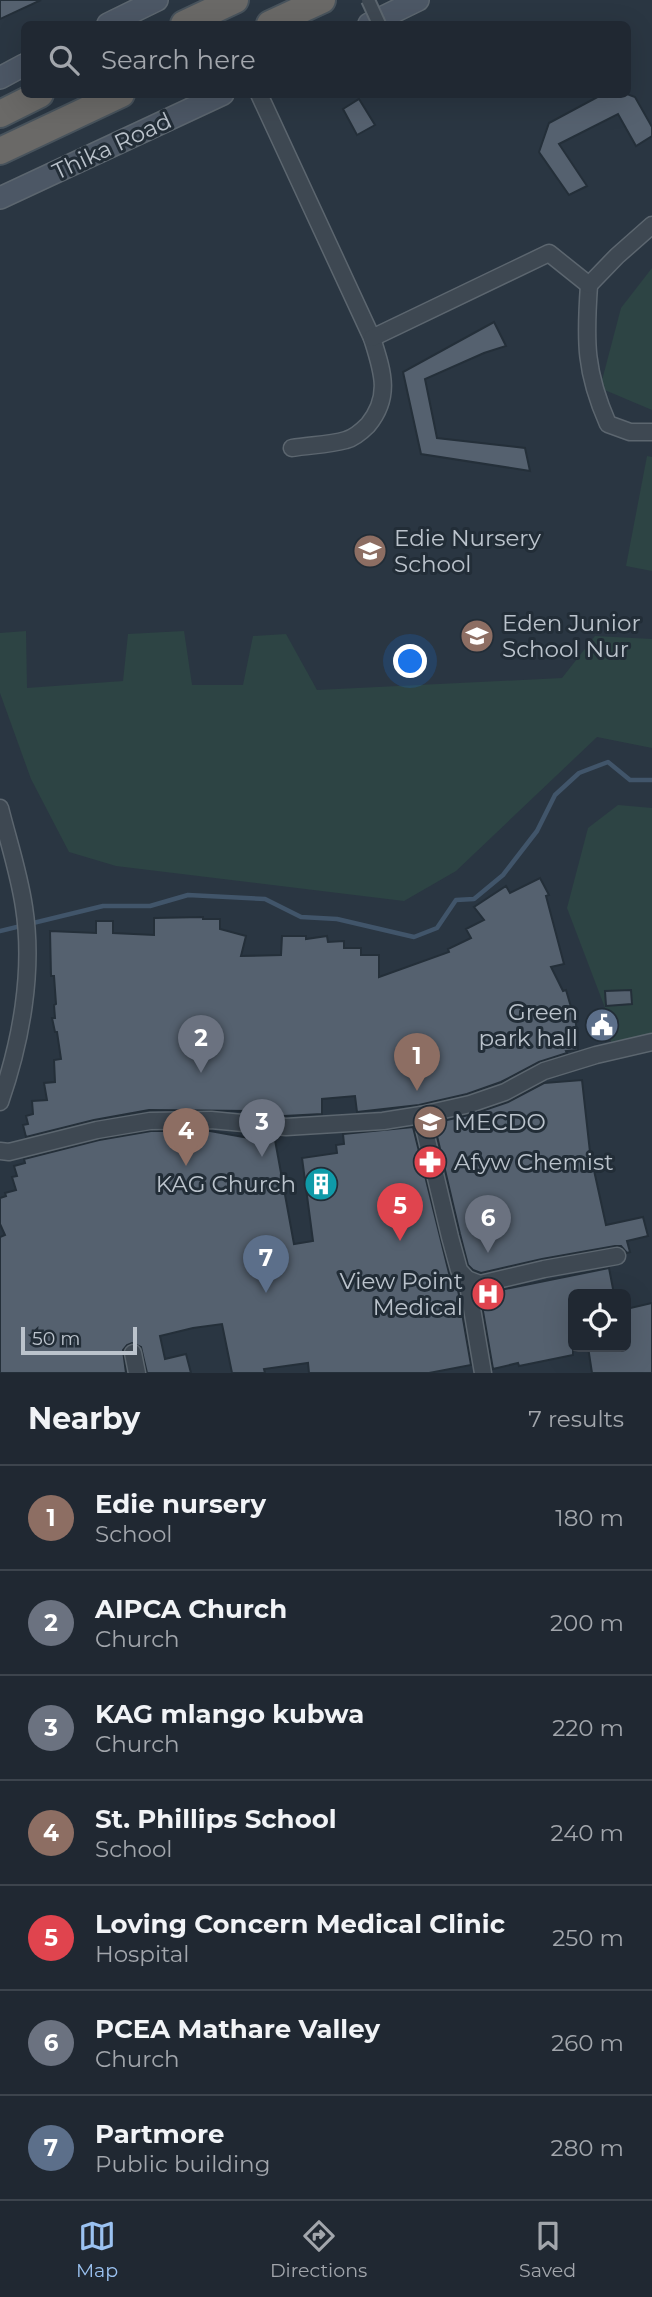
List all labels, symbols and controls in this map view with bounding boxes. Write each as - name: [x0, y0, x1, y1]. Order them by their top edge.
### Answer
- search box: [21, 21, 631, 98]
- icon: search: [45, 41, 83, 79]
- text: Search here: [101, 44, 256, 76]
- street label: Thika Road: [48, 106, 176, 186]
- place label: Edie Nursery School: [394, 524, 541, 578]
- school or university icon: Edie Nursery School: [351, 532, 389, 570]
- place label: Eden Junior School Nur: [502, 609, 641, 663]
- school or university icon: Eden Junior School Nur: [458, 617, 496, 655]
- your location: [393, 644, 427, 678]
- place label: Green park hall: [479, 998, 578, 1052]
- public building icon: Green park hall: [583, 1006, 621, 1044]
- pin: 2: [178, 1015, 224, 1073]
- pin: 1: [394, 1033, 440, 1091]
- pin: 3: [239, 1099, 285, 1157]
- school or university icon: MECDO: [411, 1103, 449, 1141]
- pin: 4: [163, 1108, 209, 1166]
- place label: MECDO: [454, 1108, 546, 1136]
- pharmacy icon: Afyw Chemist: [411, 1143, 449, 1181]
- place label: Afyw Chemist: [454, 1148, 614, 1176]
- building icon: KAG Church: [302, 1165, 340, 1203]
- place label: KAG Church: [156, 1170, 296, 1198]
- pin: 5: [377, 1183, 423, 1241]
- pin: 6: [465, 1195, 511, 1253]
- pin: 7: [243, 1235, 289, 1293]
- place label: View Point Medical: [340, 1267, 463, 1321]
- hospital icon: View Point Medical: [469, 1275, 507, 1313]
- map controls: [568, 1289, 631, 1352]
- button: locate: [568, 1289, 631, 1352]
- scale bar: [21, 1324, 136, 1356]
- text: 50 m: [32, 1327, 80, 1350]
- text: Nearby: [28, 1400, 140, 1437]
- text: 7 results: [528, 1405, 624, 1433]
- text: Edie nursery: [95, 1488, 266, 1520]
- text: 1: [46, 1504, 56, 1532]
- text: 180 m: [555, 1504, 624, 1532]
- text: School: [95, 1520, 173, 1548]
- text: AIPCA Church: [95, 1593, 287, 1625]
- text: 2: [44, 1609, 58, 1637]
- text: 200 m: [550, 1609, 624, 1637]
- text: Church: [95, 1625, 180, 1653]
- text: KAG mlango kubwa: [95, 1698, 364, 1730]
- text: 3: [44, 1714, 58, 1742]
- text: 220 m: [552, 1714, 624, 1742]
- text: Church: [95, 1730, 180, 1758]
- text: St. Phillips School: [95, 1803, 337, 1835]
- text: 4: [43, 1819, 59, 1847]
- text: 240 m: [551, 1819, 624, 1847]
- text: School: [95, 1835, 173, 1863]
- text: Loving Concern Medical Clinic: [95, 1908, 505, 1940]
- text: 5: [44, 1924, 58, 1952]
- text: 250 m: [552, 1924, 624, 1952]
- text: Hospital: [95, 1940, 190, 1968]
- text: PCEA Mathare Valley: [95, 2013, 380, 2045]
- text: 6: [44, 2029, 58, 2057]
- text: 260 m: [551, 2029, 624, 2057]
- text: Church: [95, 2045, 180, 2073]
- text: Partmore: [95, 2118, 224, 2150]
- text: 7: [44, 2134, 58, 2162]
- text: 280 m: [551, 2134, 624, 2162]
- text: Public building: [95, 2150, 270, 2178]
- tab: Map: [76, 2217, 118, 2282]
- tab: Directions: [270, 2217, 367, 2282]
- tab: Saved: [519, 2217, 576, 2282]

